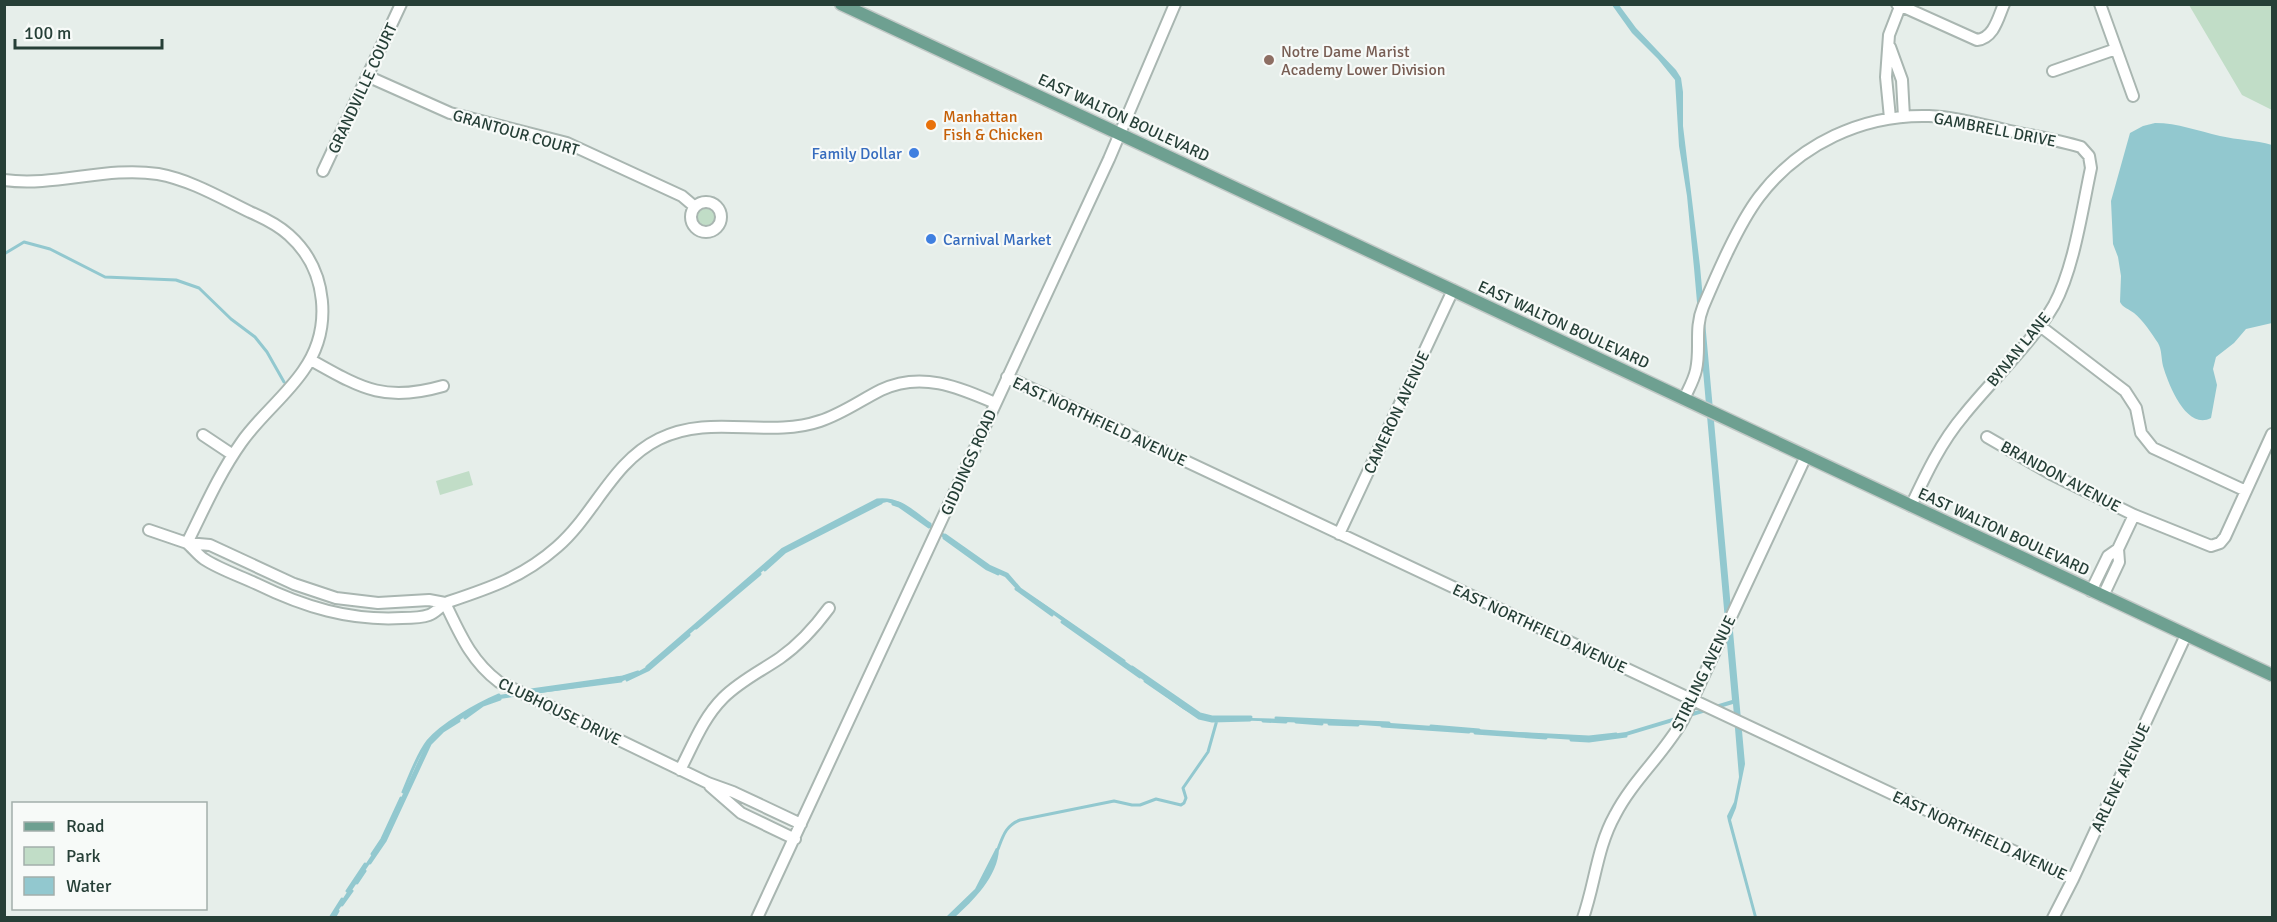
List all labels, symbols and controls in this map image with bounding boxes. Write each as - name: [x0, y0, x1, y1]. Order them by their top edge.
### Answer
- scale bar: [15, 12, 162, 50]
- street label: GRANDVILLE COURT: [324, 20, 402, 157]
- text: 100 m: [24, 22, 71, 44]
- place label: Notre Dame Marist Academy Lower Division: [1281, 42, 1445, 80]
- marker: Notre Dame Marist Academy Lower Division: [1262, 53, 1276, 67]
- street label: EAST WALTON BOULEVARD: [1035, 69, 1212, 166]
- street label: GRANTOUR COURT: [450, 105, 581, 161]
- place label: Manhattan Fish & Chicken: [943, 107, 1043, 145]
- street label: GAMBRELL DRIVE: [1932, 108, 2058, 152]
- marker: Manhattan Fish & Chicken: [924, 118, 938, 132]
- place label: Family Dollar: [812, 144, 902, 164]
- marker: Family Dollar: [907, 146, 921, 160]
- place label: Carnival Market: [943, 230, 1052, 250]
- marker: Carnival Market: [924, 232, 938, 246]
- street label: EAST WALTON BOULEVARD: [1475, 276, 1652, 373]
- street label: BYNAN LANE: [1983, 308, 2055, 391]
- street label: CAMERON AVENUE: [1360, 348, 1434, 477]
- street label: EAST NORTHFIELD AVENUE: [1009, 373, 1190, 471]
- street label: GIDDINGS ROAD: [937, 406, 1001, 518]
- street label: BRANDON AVENUE: [1997, 437, 2124, 517]
- street label: EAST WALTON BOULEVARD: [1915, 483, 2092, 580]
- street label: EAST NORTHFIELD AVENUE: [1449, 580, 1630, 678]
- street label: STIRLING AVENUE: [1667, 612, 1741, 734]
- street label: CLUBHOUSE DRIVE: [495, 673, 624, 750]
- street label: ARLENE AVENUE: [2087, 720, 2155, 835]
- street label: EAST NORTHFIELD AVENUE: [1889, 787, 2070, 885]
- legend: [12, 802, 207, 910]
- text: Road: [66, 815, 105, 837]
- text: Park: [66, 845, 101, 867]
- text: Water: [66, 875, 112, 897]

